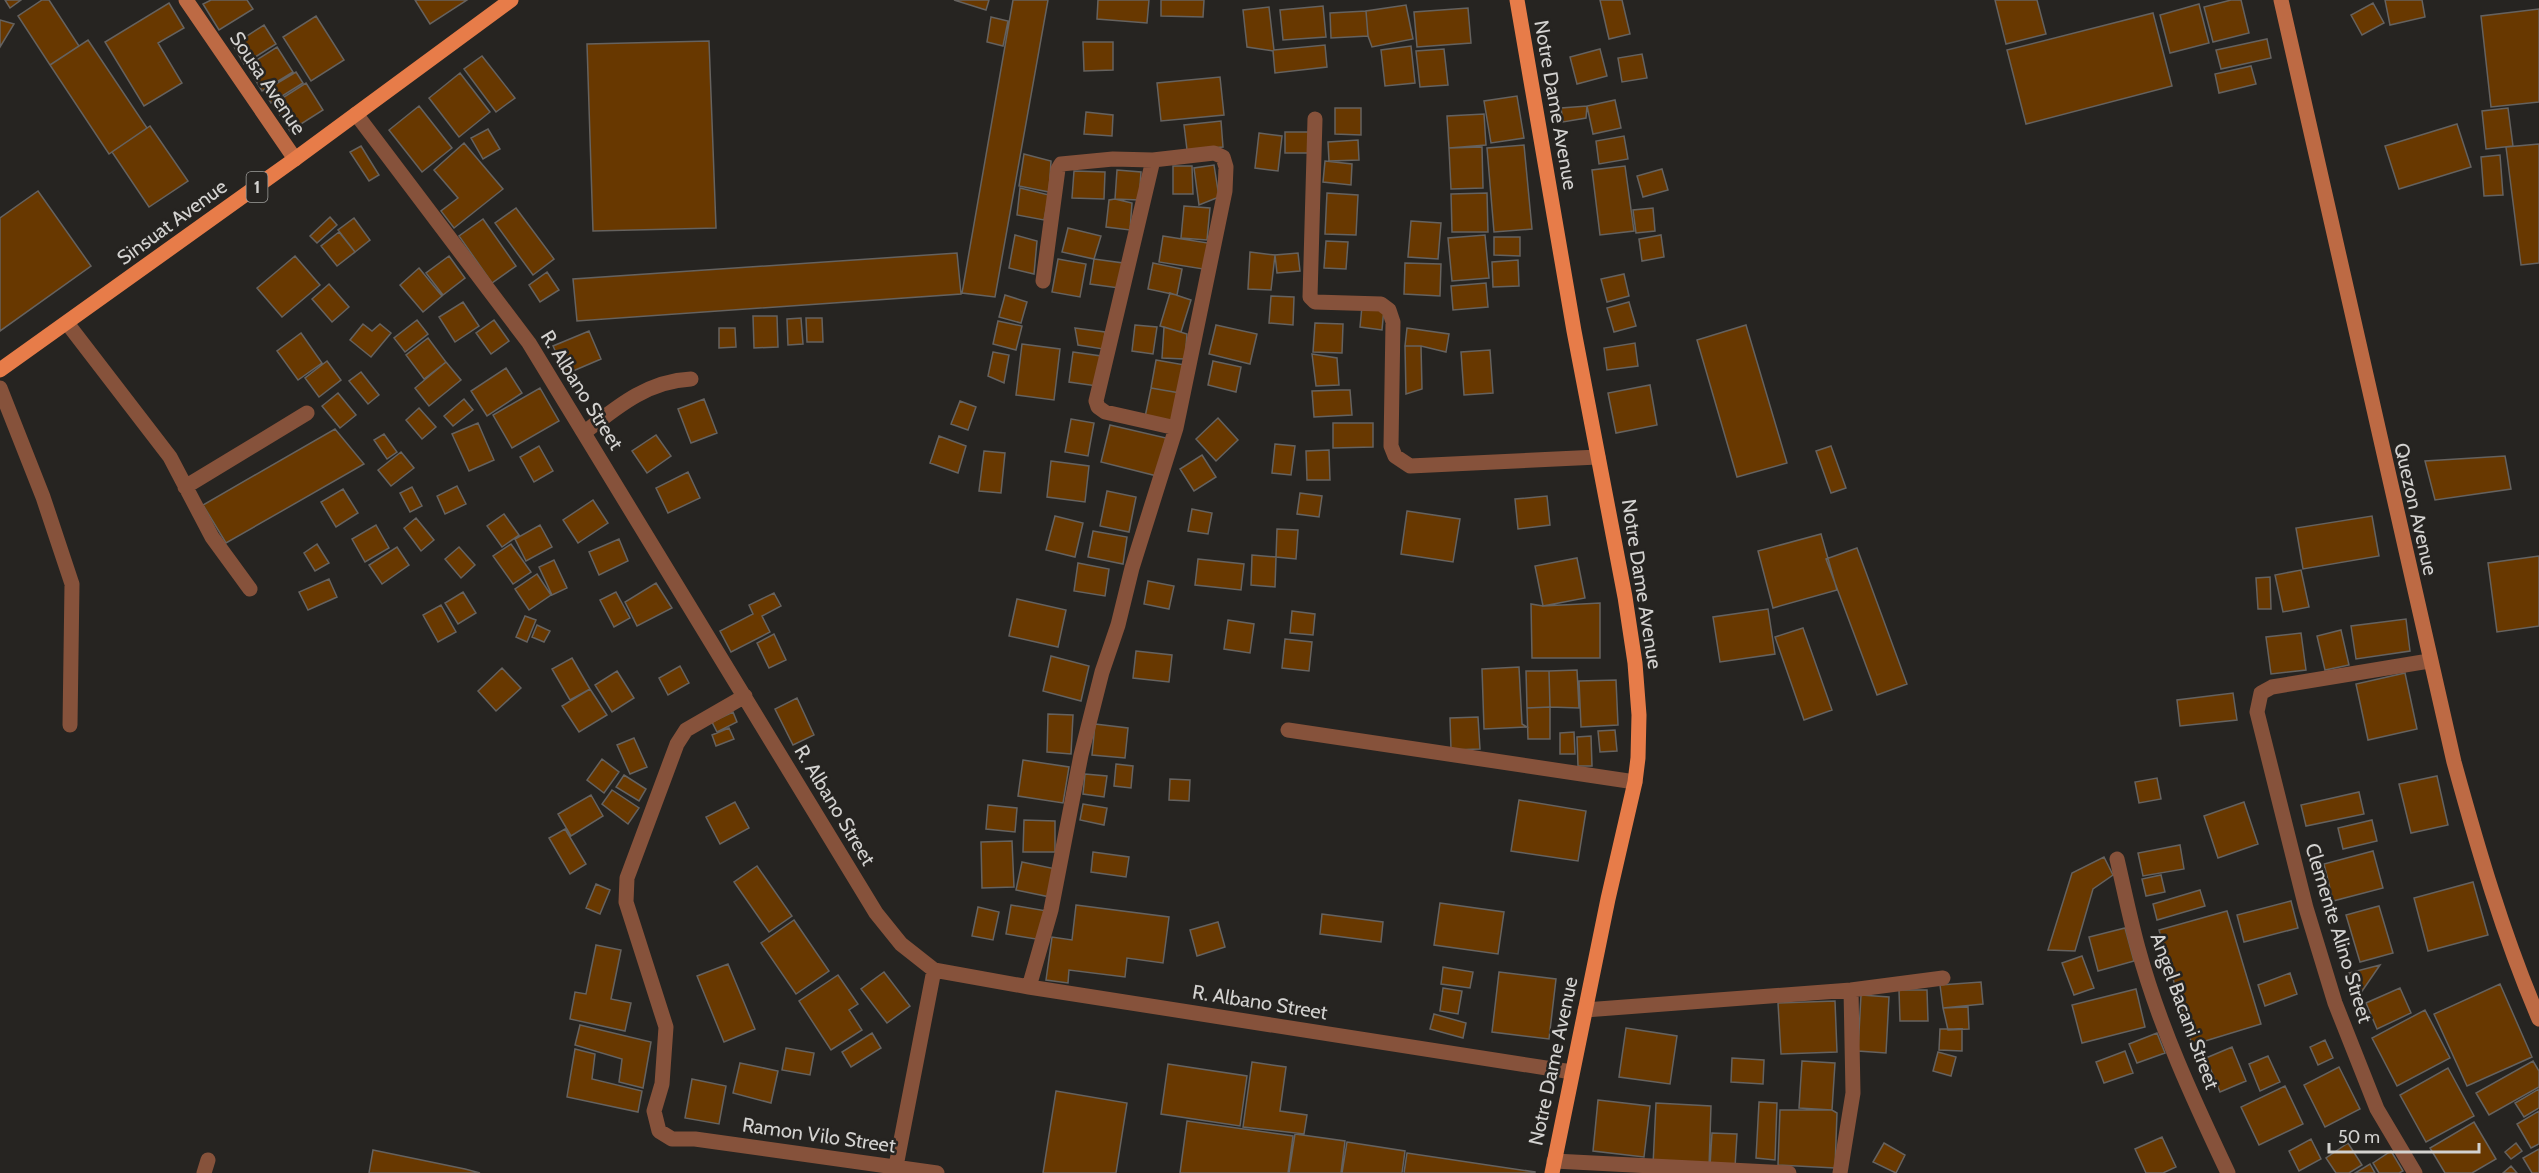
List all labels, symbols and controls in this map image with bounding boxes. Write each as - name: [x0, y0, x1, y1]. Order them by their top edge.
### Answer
- street label: Notre Dame Avenue: [1529, 18, 1583, 192]
- street label: Sousa Avenue: [225, 27, 311, 139]
- road number: 1: [246, 172, 268, 202]
- street label: Sinsuat Avenue: [112, 174, 232, 270]
- street label: R. Albano Street: [536, 326, 628, 454]
- street label: Quezon Avenue: [2389, 440, 2443, 578]
- street label: Notre Dame Avenue: [1617, 497, 1667, 671]
- street label: R. Albano Street: [790, 740, 881, 870]
- street label: Clemente Alino Street: [2300, 840, 2378, 1026]
- street label: Angel Bacani Street: [2146, 930, 2224, 1093]
- street label: Notre Dame Avenue: [1523, 974, 1583, 1148]
- street label: R. Albano Street: [1191, 979, 1329, 1025]
- street label: Ramon Vilo Street: [741, 1112, 897, 1158]
- scale bar: [2329, 1116, 2479, 1154]
- text: 50 m: [2338, 1126, 2380, 1148]

